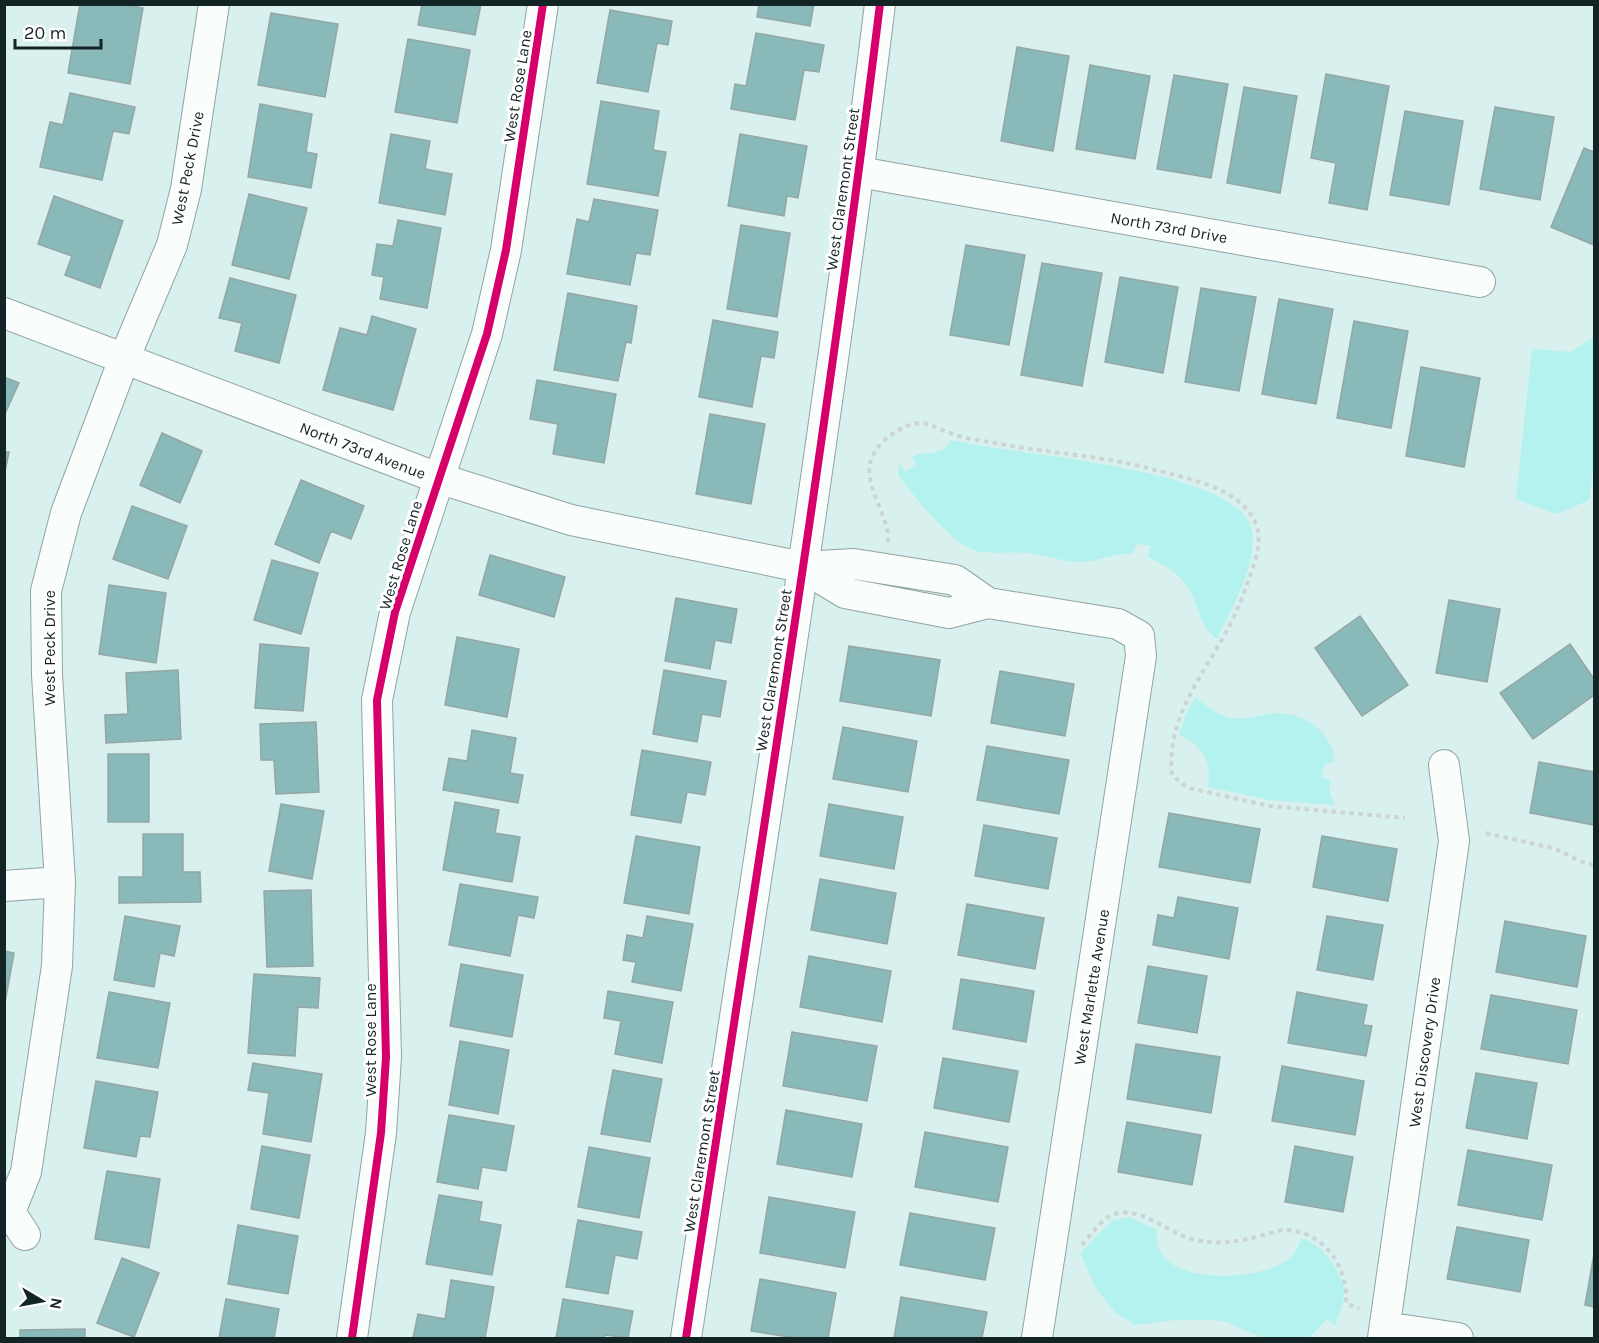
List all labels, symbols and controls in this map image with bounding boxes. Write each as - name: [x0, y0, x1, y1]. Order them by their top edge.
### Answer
- scale bar: [15, 12, 100, 50]
- text: 20 m: [24, 22, 66, 44]
- street label: West Rose Lane: [499, 29, 536, 144]
- street label: West Claremont Street: [822, 106, 863, 272]
- street label: West Peck Drive: [167, 109, 208, 227]
- street label: North 73rd Drive: [1109, 208, 1229, 247]
- street label: North 73rd Avenue: [297, 418, 429, 483]
- street label: West Rose Lane: [375, 498, 426, 612]
- street label: West Claremont Street: [751, 587, 796, 753]
- street label: West Peck Drive: [40, 590, 59, 706]
- street label: West Marlette Avenue: [1070, 908, 1113, 1066]
- street label: West Discovery Drive: [1405, 976, 1444, 1128]
- street label: West Rose Lane: [361, 983, 380, 1097]
- street label: West Claremont Street: [679, 1068, 724, 1234]
- north arrow: [12, 1271, 72, 1331]
- text: N: [46, 1296, 67, 1311]

